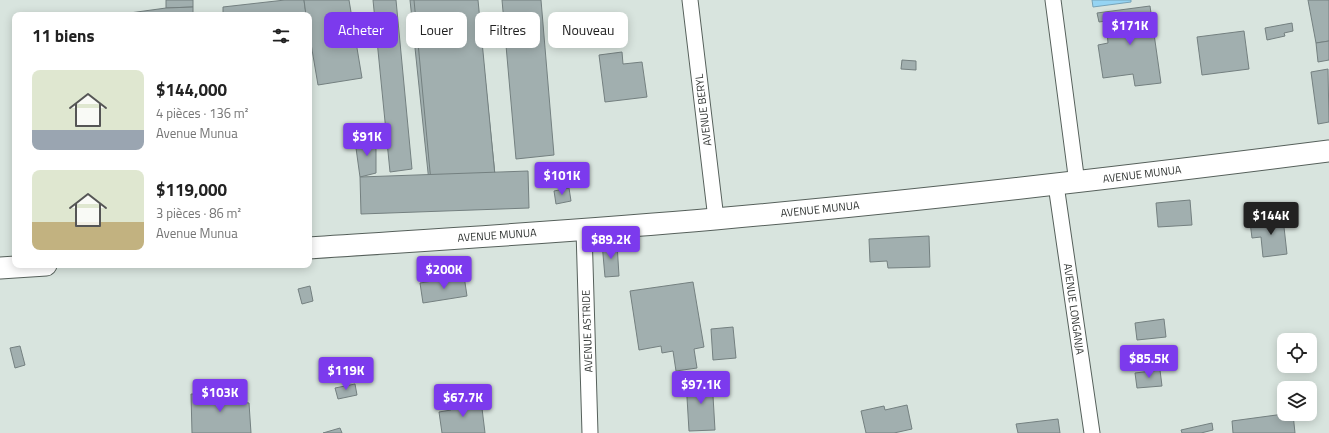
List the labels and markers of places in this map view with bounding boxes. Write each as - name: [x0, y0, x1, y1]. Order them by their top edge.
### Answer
- pin: $171K: [1102, 12, 1158, 46]
- pin: $91K: [343, 123, 391, 157]
- pin: $101K: [534, 162, 590, 196]
- pin: $144K: [1243, 202, 1299, 236]
- pin: $89.2K: [578, 226, 644, 260]
- pin: $200K: [416, 256, 472, 290]
- pin: $85.5K: [1116, 345, 1182, 379]
- pin: $119K: [318, 357, 374, 391]
- pin: $97.1K: [668, 371, 734, 405]
- pin: $103K: [192, 379, 248, 413]
- pin: $67.7K: [430, 384, 496, 418]

